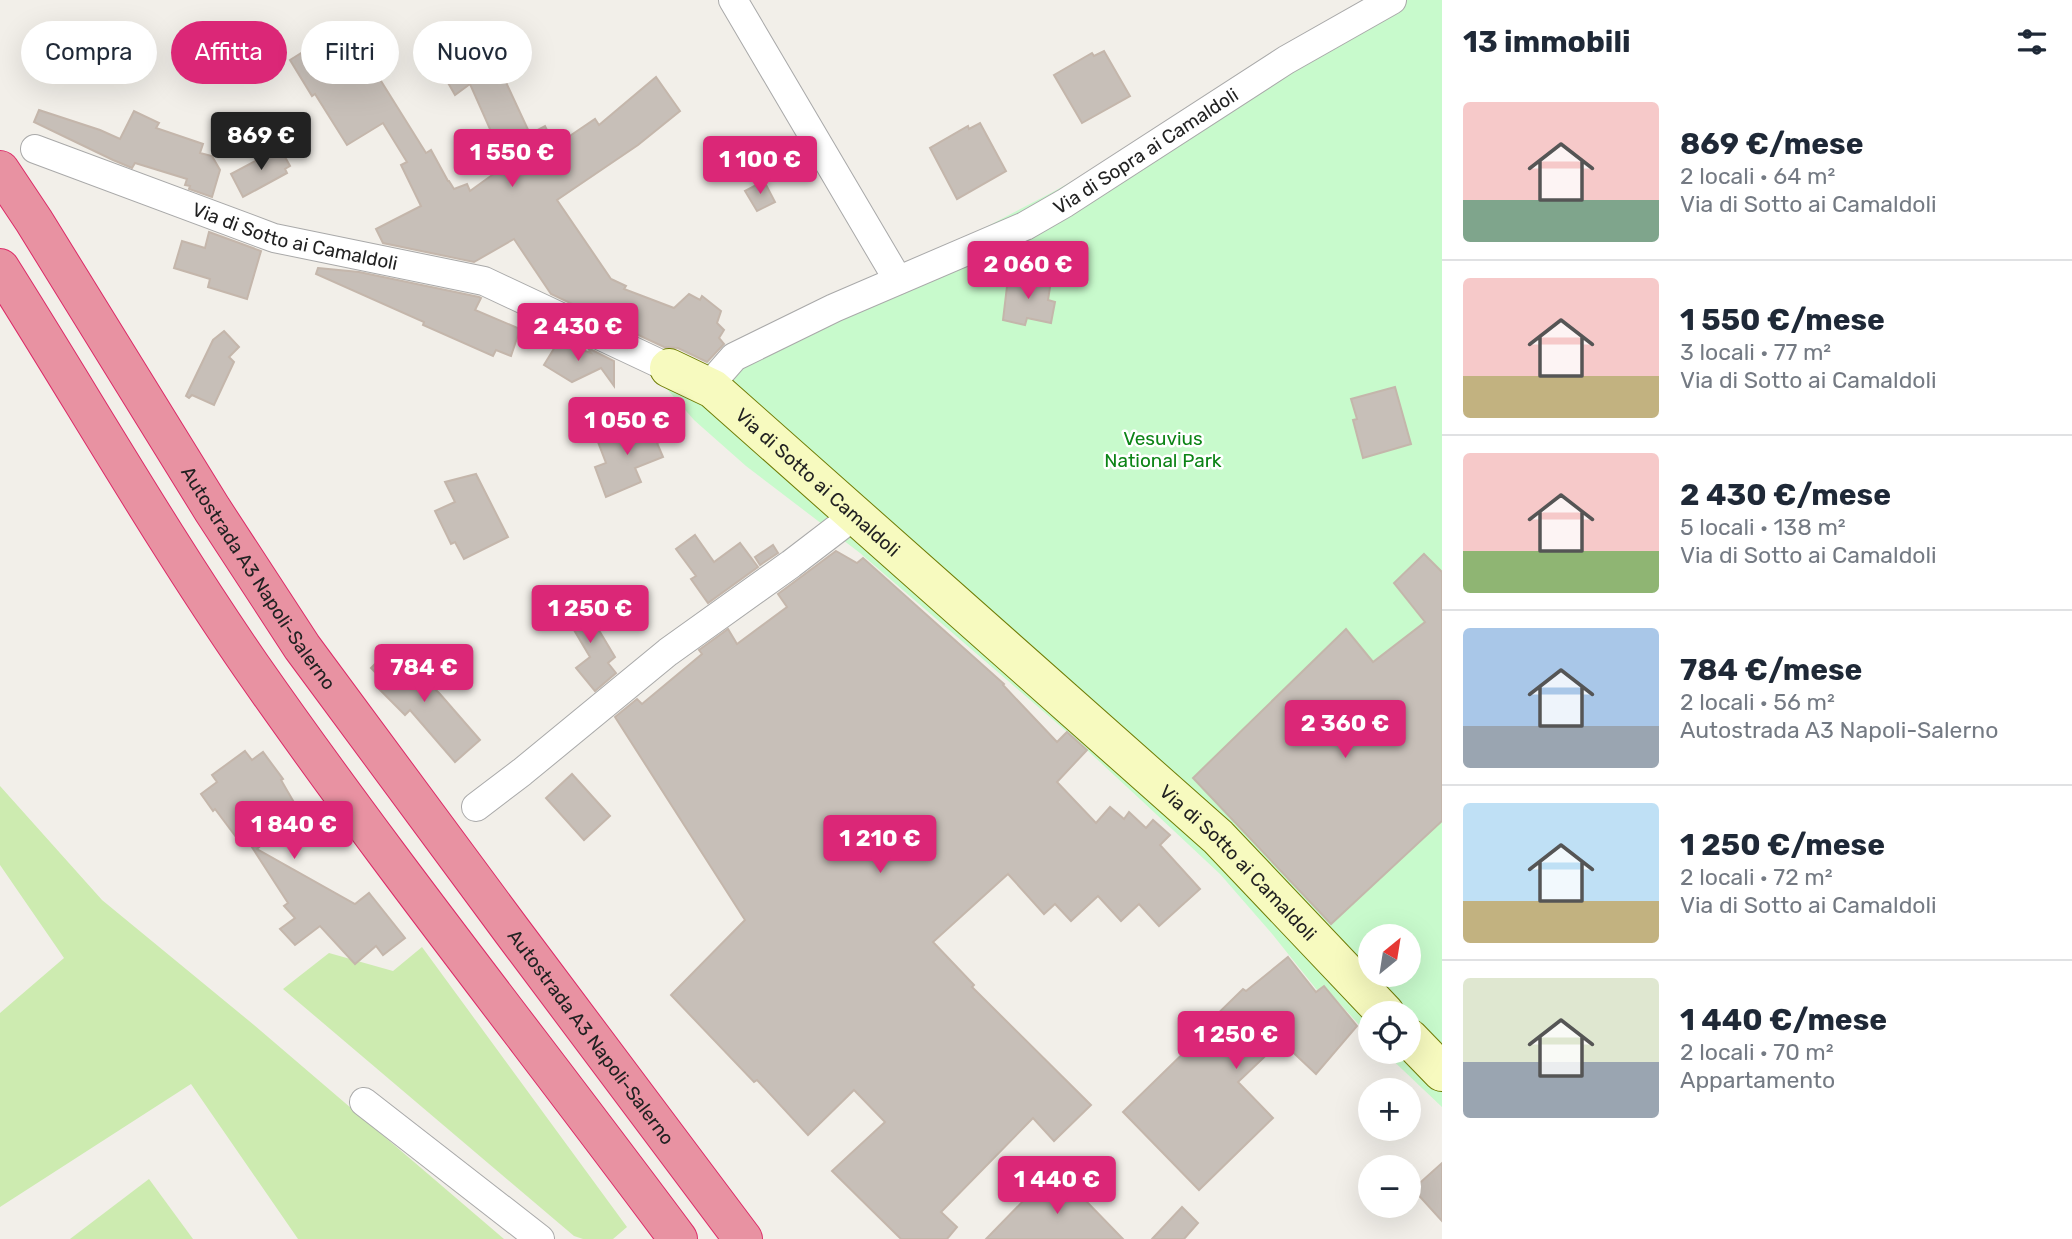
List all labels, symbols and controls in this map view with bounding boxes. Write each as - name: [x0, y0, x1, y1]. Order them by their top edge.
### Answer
- chip: Compra: [21, 21, 157, 84]
- chip: Affitta: [171, 21, 287, 84]
- chip: Filtri: [301, 21, 399, 84]
- chip: Nuovo: [413, 21, 532, 84]
- icon: filters: [2013, 23, 2051, 61]
- text: 13 immobili: [1463, 24, 1631, 60]
- street label: Via di Sopra ai Camaldoli: [1049, 83, 1242, 219]
- pin: 869 €: [212, 113, 310, 172]
- text: 869 €: [227, 121, 295, 149]
- text: 869 €/mese: [1680, 126, 1863, 162]
- pin: 1 550 €: [447, 130, 577, 189]
- icon: home: [1519, 130, 1603, 214]
- pin: 1 100 €: [695, 136, 825, 196]
- text: 1 550 €: [470, 138, 554, 166]
- text: 1 100 €: [719, 145, 801, 173]
- text: 2 locali · 64 m²: [1680, 162, 1835, 190]
- text: Via di Sotto ai Camaldoli: [1680, 190, 1937, 218]
- street label: Via di Sotto ai Camaldoli: [189, 197, 400, 275]
- pin: 2 060 €: [963, 242, 1093, 301]
- text: 2 060 €: [983, 250, 1073, 278]
- text: 1 550 €/mese: [1680, 302, 1885, 338]
- pin: 2 430 €: [513, 304, 643, 363]
- icon: home: [1519, 306, 1603, 390]
- text: 2 430 €: [533, 312, 623, 340]
- text: 3 locali · 77 m²: [1680, 338, 1831, 366]
- text: Via di Sotto ai Camaldoli: [1680, 366, 1937, 394]
- pin: 1 050 €: [562, 398, 692, 457]
- street label: Via di Sotto ai Camaldoli: [731, 403, 905, 561]
- text: 1 050 €: [584, 406, 670, 434]
- park label: Vesuvius National Park: [1104, 427, 1222, 472]
- street label: Autostrada A3 Napoli-Salerno: [177, 462, 341, 694]
- text: 2 430 €/mese: [1680, 477, 1891, 513]
- icon: home: [1519, 481, 1603, 565]
- text: 5 locali · 138 m²: [1680, 513, 1846, 541]
- text: Via di Sotto ai Camaldoli: [1680, 541, 1937, 569]
- pin: 1 250 €: [525, 586, 655, 645]
- text: 1 250 €: [548, 594, 632, 622]
- pin: 784 €: [375, 644, 473, 704]
- text: 784 €/mese: [1680, 652, 1862, 688]
- text: 784 €: [390, 653, 458, 681]
- icon: home: [1519, 656, 1603, 740]
- text: 2 locali · 56 m²: [1680, 688, 1835, 716]
- pin: 2 360 €: [1280, 700, 1410, 760]
- text: 2 360 €: [1301, 709, 1389, 737]
- text: Autostrada A3 Napoli-Salerno: [1680, 716, 1998, 744]
- street label: Via di Sotto ai Camaldoli: [1155, 779, 1322, 945]
- pin: 1 840 €: [229, 802, 359, 861]
- text: 1 840 €: [251, 810, 337, 838]
- pin: 1 210 €: [815, 816, 945, 875]
- text: 1 210 €: [839, 824, 921, 852]
- text: 1 250 €/mese: [1680, 827, 1885, 863]
- icon: home: [1519, 831, 1603, 915]
- text: 2 locali · 72 m²: [1680, 863, 1833, 891]
- text: Via di Sotto ai Camaldoli: [1680, 891, 1937, 919]
- north arrow: [1358, 924, 1421, 987]
- map controls: [1358, 924, 1421, 1218]
- street label: Autostrada A3 Napoli-Salerno: [503, 925, 679, 1149]
- button: locate: [1358, 1001, 1421, 1064]
- text: 1 440 €/mese: [1680, 1002, 1887, 1038]
- icon: home: [1519, 1006, 1603, 1090]
- pin: 1 250 €: [1171, 1012, 1301, 1071]
- text: 1 250 €: [1194, 1020, 1278, 1048]
- text: 2 locali · 70 m²: [1680, 1038, 1834, 1066]
- text: Appartamento: [1680, 1066, 1835, 1094]
- button: +: [1358, 1078, 1421, 1141]
- button: −: [1358, 1155, 1421, 1218]
- pin: 1 440 €: [992, 1156, 1122, 1216]
- text: 1 440 €: [1014, 1165, 1100, 1193]

